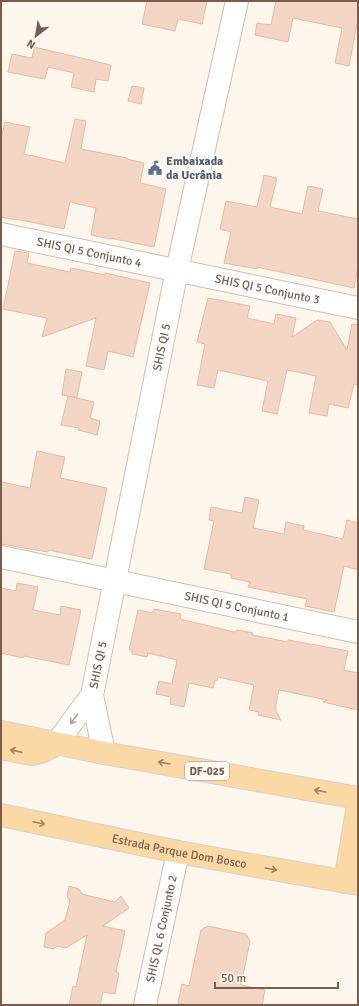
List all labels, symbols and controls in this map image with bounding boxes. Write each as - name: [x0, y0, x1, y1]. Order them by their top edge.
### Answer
- north arrow: [16, 16, 56, 56]
- text: N: [24, 37, 38, 52]
- place label: Embaixada da Ucrânia: [166, 154, 223, 183]
- public building icon: Embaixada da Ucrânia: [147, 160, 163, 176]
- street label: SHIS QI 5 Conjunto 4: [35, 235, 143, 271]
- street label: SHIS QI 5 Conjunto 3: [213, 272, 321, 308]
- street label: SHIS QI 5: [150, 322, 174, 372]
- street label: SHIS QI 5 Conjunto 1: [183, 589, 290, 625]
- street label: SHIS QI 5: [86, 640, 111, 690]
- one-way arrow: [70, 714, 78, 725]
- one-way arrow: [10, 746, 23, 754]
- one-way arrow: [158, 759, 171, 767]
- road number: DF-025: [185, 762, 229, 780]
- one-way arrow: [314, 787, 327, 795]
- one-way arrow: [32, 820, 45, 828]
- street label: Estrada Parque Dom Bosco: [110, 831, 248, 872]
- one-way arrow: [264, 865, 277, 873]
- street label: SHIS QL 6 Conjunto 2: [143, 874, 181, 984]
- scale bar: [215, 964, 338, 990]
- text: 50 m: [221, 971, 246, 986]

